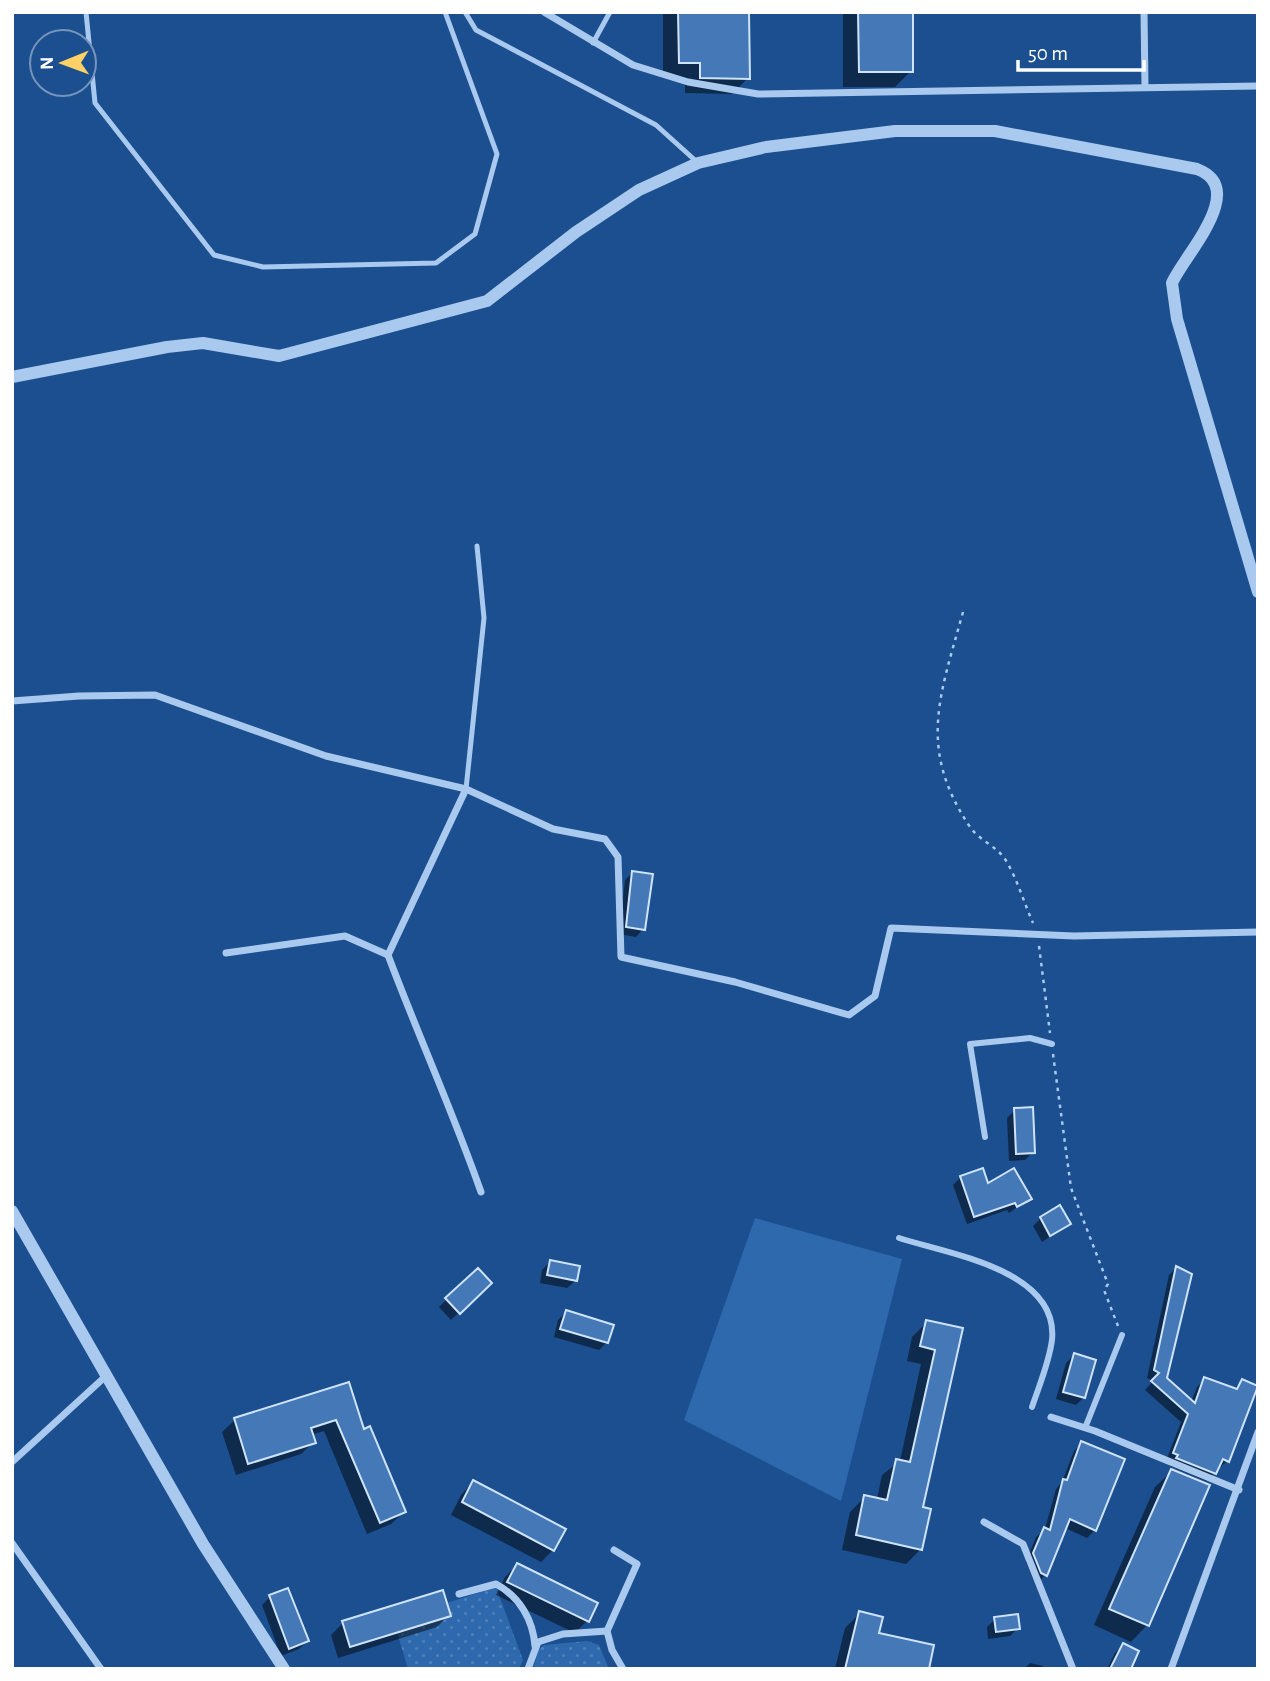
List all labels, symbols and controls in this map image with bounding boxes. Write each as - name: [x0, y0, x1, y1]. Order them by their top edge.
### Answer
- north arrow: [28, 28, 98, 98]
- scale bar: [1018, 28, 1144, 72]
- text: 50 m: [1028, 43, 1068, 64]
- text: N: [38, 56, 57, 70]

